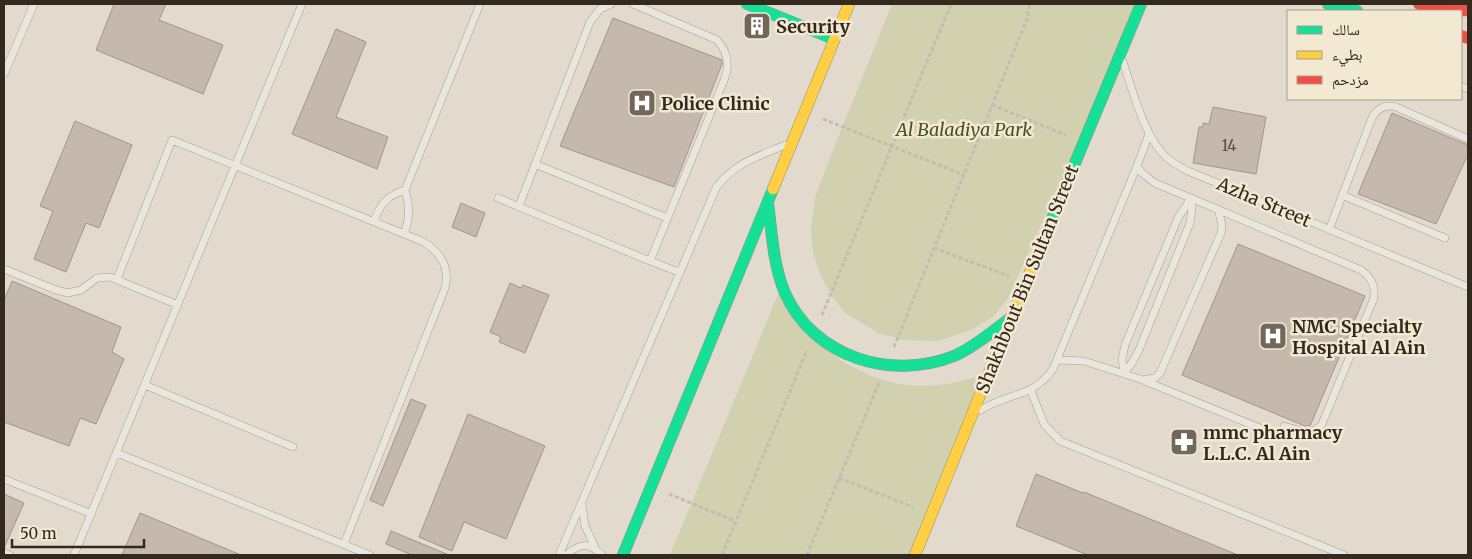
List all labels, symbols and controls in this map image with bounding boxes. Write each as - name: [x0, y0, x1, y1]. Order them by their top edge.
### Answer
- legend: [1287, 10, 1462, 100]
- building icon: Security: [742, 11, 772, 41]
- place label: Security: [776, 15, 850, 38]
- text: سالك: [1332, 20, 1360, 39]
- text: بطيء: [1332, 45, 1362, 67]
- text: مزدحم: [1332, 70, 1369, 90]
- hospital icon: Police Clinic: [627, 88, 657, 118]
- place label: Police Clinic: [661, 92, 770, 115]
- park label: Al Baladiya Park: [894, 118, 1032, 141]
- house number: 14: [1221, 136, 1237, 155]
- street label: Shakhbout Bin Sultan Street: [971, 161, 1083, 397]
- street label: Azha Street: [1213, 172, 1314, 232]
- place label: NMC Specialty Hospital Al Ain: [1292, 315, 1425, 359]
- hospital icon: NMC Specialty Hospital Al Ain: [1258, 321, 1288, 351]
- place label: mmc pharmacy L.L.C. Al Ain: [1203, 421, 1343, 465]
- pharmacy icon: mmc pharmacy L.L.C. Al Ain: [1169, 427, 1199, 457]
- scale bar: [12, 516, 145, 548]
- text: 50 m: [20, 524, 57, 543]

